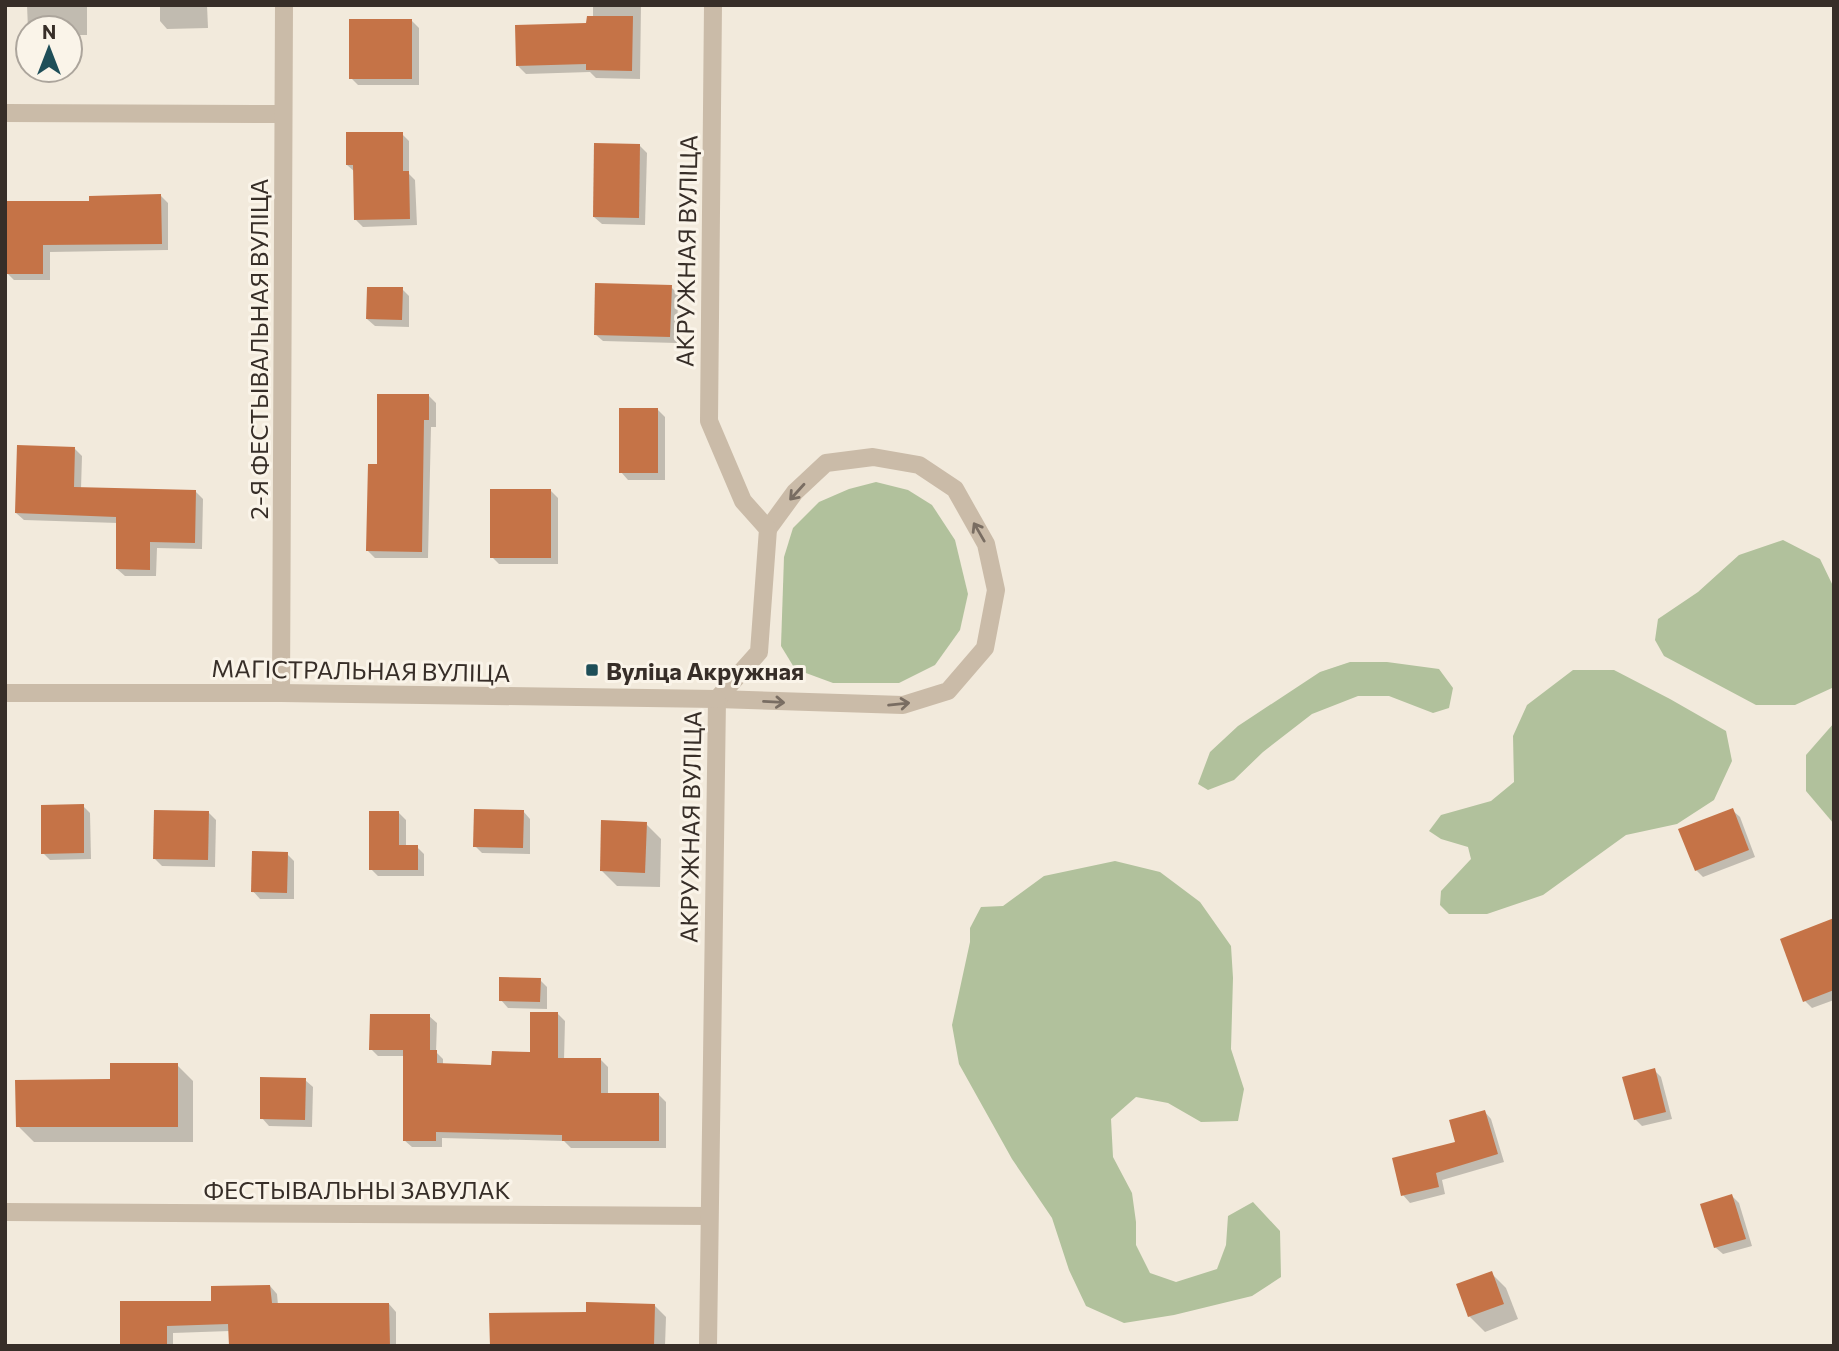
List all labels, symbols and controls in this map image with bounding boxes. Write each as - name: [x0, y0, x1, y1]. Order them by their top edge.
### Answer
- north arrow: [14, 14, 84, 84]
- text: N: [42, 20, 56, 43]
- street label: АКРУЖНАЯ ВУЛІЦА: [669, 135, 703, 367]
- street label: 2-Я ФЕСТЫВАЛЬНАЯ ВУЛІЦА: [244, 178, 273, 520]
- one-way arrow: [789, 483, 805, 501]
- one-way arrow: [972, 522, 985, 543]
- street label: МАГІСТРАЛЬНАЯ ВУЛІЦА: [211, 653, 511, 687]
- place label: Вуліца Акружная: [606, 656, 804, 685]
- marker: Вуліца Акружная: [584, 662, 600, 678]
- one-way arrow: [762, 695, 785, 708]
- one-way arrow: [887, 697, 910, 710]
- street label: АКРУЖНАЯ ВУЛІЦА: [673, 711, 707, 943]
- street label: ФЕСТЫВАЛЬНЫ ЗАВУЛАК: [203, 1175, 511, 1204]

